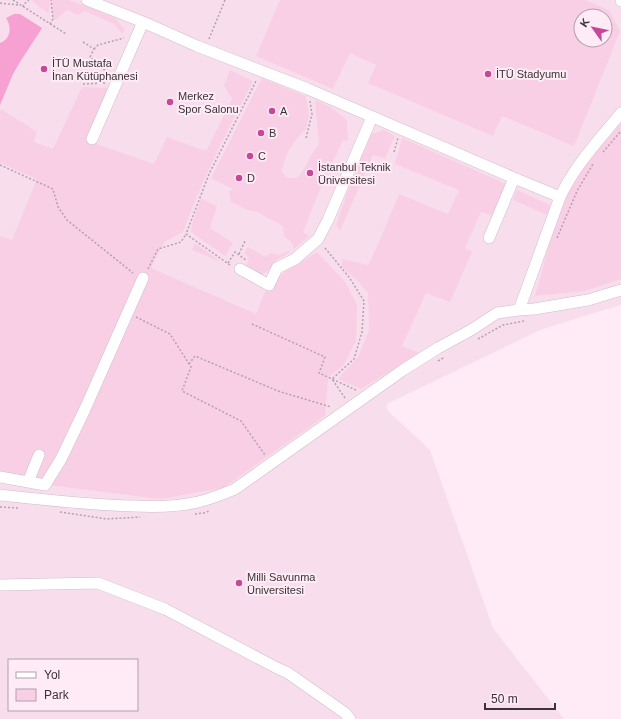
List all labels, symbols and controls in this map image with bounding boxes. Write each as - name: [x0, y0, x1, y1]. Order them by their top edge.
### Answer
- north arrow: [573, 8, 613, 48]
- text: K: [577, 16, 592, 29]
- place label: İTÜ Mustafa İnan Kütüphanesi: [52, 57, 138, 82]
- marker: İTÜ Mustafa İnan Kütüphanesi: [39, 64, 49, 74]
- place label: İTÜ Stadyumu: [496, 68, 566, 80]
- marker: İTÜ Stadyumu: [483, 69, 493, 79]
- place label: Merkez Spor Salonu: [178, 90, 239, 115]
- marker: Merkez Spor Salonu: [165, 97, 175, 107]
- place label: A: [280, 105, 288, 117]
- marker: A: [267, 106, 277, 116]
- place label: B: [269, 127, 276, 139]
- marker: B: [256, 128, 266, 138]
- place label: C: [258, 150, 266, 162]
- marker: C: [245, 151, 255, 161]
- place label: İstanbul Teknik Üniversitesi: [318, 161, 391, 186]
- marker: İstanbul Teknik Üniversitesi: [305, 168, 315, 178]
- place label: D: [247, 172, 255, 184]
- marker: D: [234, 173, 244, 183]
- place label: Milli Savunma Üniversitesi: [247, 571, 316, 596]
- marker: Milli Savunma Üniversitesi: [234, 578, 244, 588]
- legend: [8, 659, 138, 711]
- text: Yol: [44, 668, 60, 682]
- scale bar: [485, 685, 555, 711]
- text: Park: [44, 688, 70, 702]
- text: 50 m: [491, 692, 518, 706]

